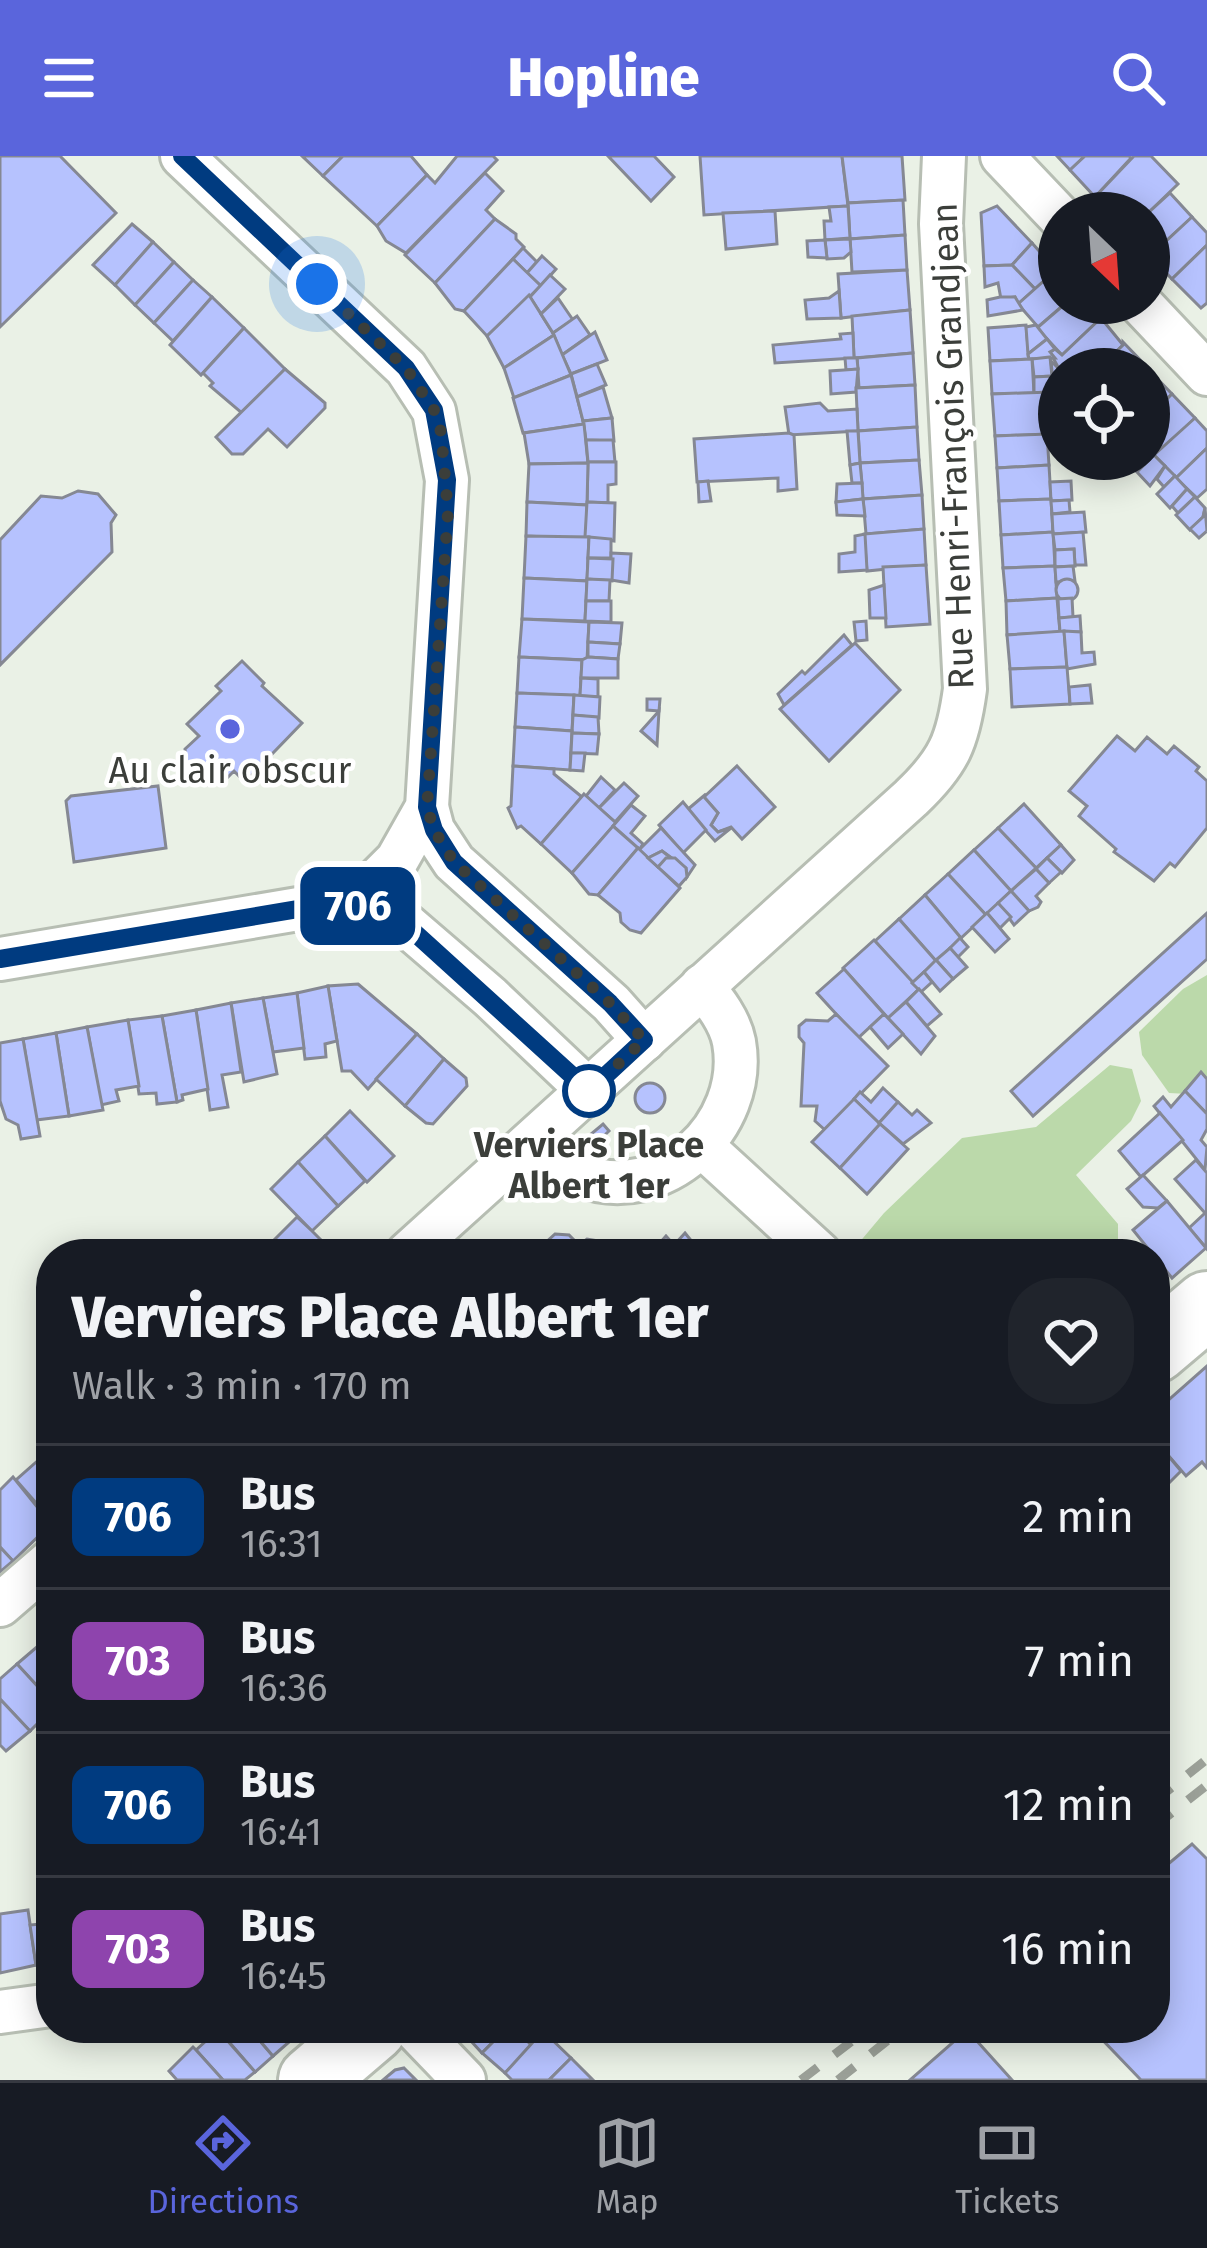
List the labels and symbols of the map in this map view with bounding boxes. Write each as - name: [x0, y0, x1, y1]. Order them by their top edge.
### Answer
- north arrow: [1038, 192, 1170, 324]
- street label: Rue Henri-François Grandjean: [923, 202, 983, 690]
- your location: [287, 254, 347, 314]
- marker: Au clair obscur: [217, 716, 243, 742]
- place label: Au clair obscur: [109, 749, 351, 793]
- line badge: 706: [289, 867, 427, 945]
- marker: Verviers Place Albert 1er: [564, 1066, 614, 1116]
- place label: Verviers Place Albert 1er: [473, 1123, 704, 1208]

